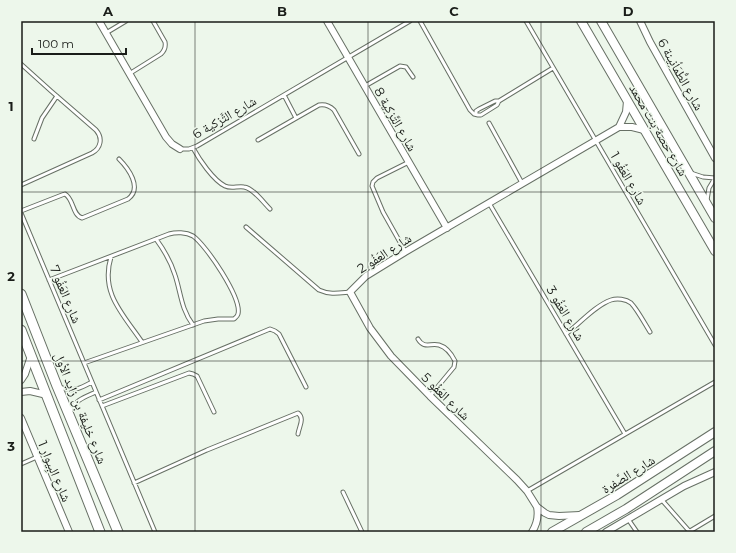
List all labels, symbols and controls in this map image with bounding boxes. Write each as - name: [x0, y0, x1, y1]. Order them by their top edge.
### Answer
- text: A: [102, 3, 114, 19]
- text: B: [277, 3, 287, 19]
- text: C: [449, 3, 459, 19]
- text: D: [623, 3, 634, 19]
- scale bar: [32, 30, 126, 56]
- street label: شارع الطُّمَأنِينة 6: [653, 35, 707, 114]
- text: 100 m: [38, 36, 74, 51]
- street label: شارع حصة بنت محمد: [625, 81, 692, 180]
- street label: شارع التَّزكية 8: [369, 84, 421, 155]
- street label: شارع التَّزكية 6: [189, 92, 260, 143]
- text: 1: [8, 98, 14, 114]
- street label: شارع العَفُو 1: [606, 149, 651, 208]
- street label: شارع العَفُو 2: [354, 230, 415, 278]
- street label: شارع العَفُو 7: [45, 263, 85, 326]
- text: 2: [7, 268, 15, 284]
- street label: شارع العَفُو 3: [542, 283, 589, 344]
- street label: شارع خليفة بن زايد الأول: [49, 350, 111, 467]
- street label: شارع العَفُو 5: [417, 369, 474, 424]
- text: 3: [6, 438, 15, 454]
- street label: شارع البِيوار 1: [33, 438, 75, 505]
- street label: شارع الصَّفرة: [598, 451, 659, 498]

